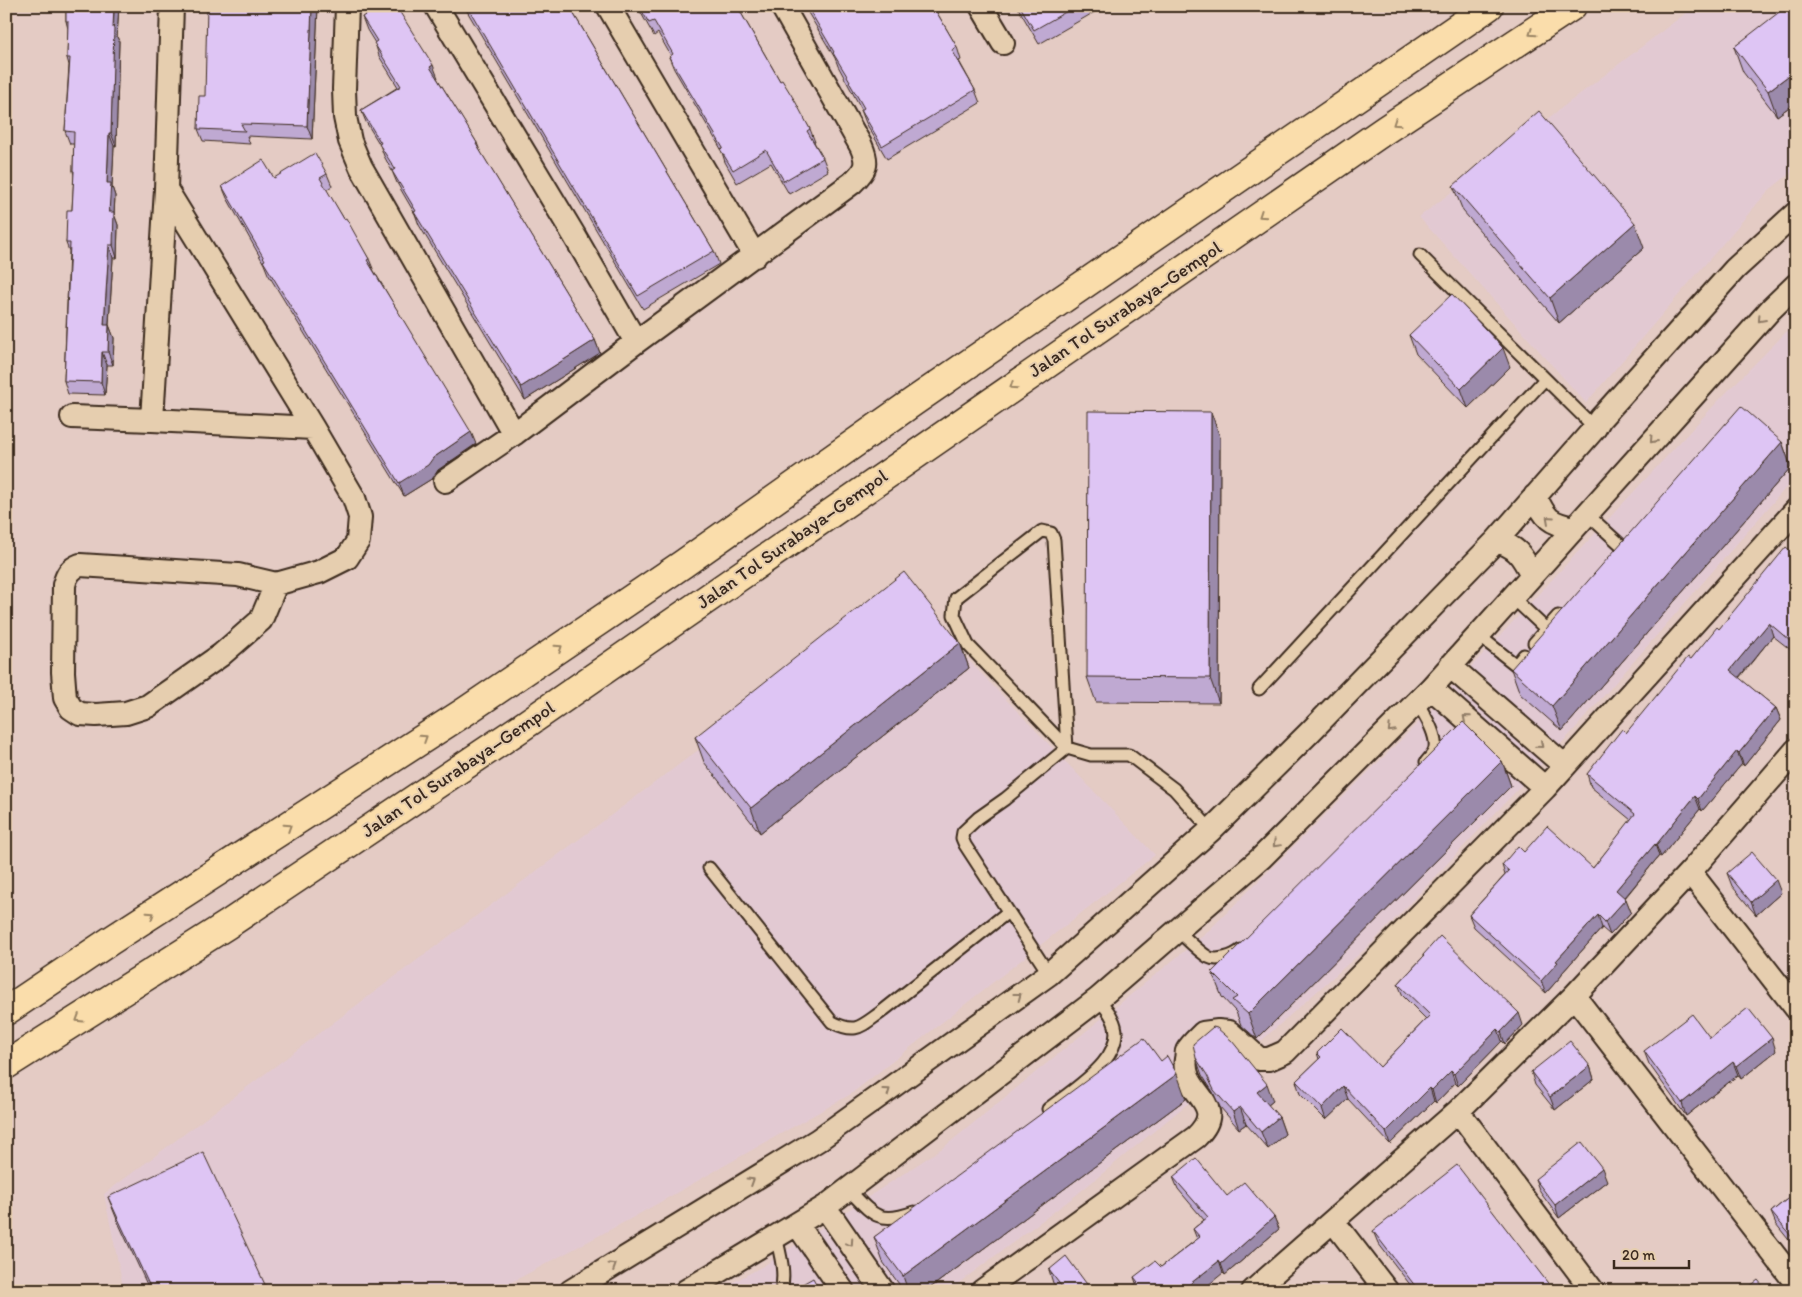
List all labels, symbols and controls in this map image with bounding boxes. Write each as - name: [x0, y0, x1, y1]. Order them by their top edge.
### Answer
- one-way arrow: [1528, 27, 1537, 36]
- one-way arrow: [1393, 117, 1402, 126]
- one-way arrow: [1259, 209, 1268, 218]
- street label: Jalan Tol Surabaya–Gempol: [1024, 235, 1226, 382]
- one-way arrow: [1758, 314, 1767, 323]
- one-way arrow: [1009, 380, 1019, 389]
- one-way arrow: [1650, 435, 1659, 444]
- street label: Jalan Tol Surabaya–Gempol: [692, 464, 892, 614]
- one-way arrow: [1546, 515, 1555, 524]
- one-way arrow: [553, 645, 563, 654]
- street label: Jalan Tol Surabaya–Gempol: [357, 695, 559, 842]
- one-way arrow: [1463, 715, 1472, 724]
- one-way arrow: [1387, 723, 1396, 732]
- one-way arrow: [418, 735, 428, 744]
- one-way arrow: [1535, 739, 1544, 748]
- one-way arrow: [282, 823, 291, 833]
- one-way arrow: [1273, 838, 1282, 847]
- one-way arrow: [146, 912, 155, 921]
- one-way arrow: [1012, 994, 1021, 1002]
- one-way arrow: [76, 1012, 85, 1022]
- one-way arrow: [881, 1088, 891, 1097]
- one-way arrow: [746, 1178, 755, 1188]
- one-way arrow: [844, 1237, 853, 1247]
- scale bar: [1614, 1237, 1690, 1269]
- text: 20 m: [1622, 1246, 1656, 1264]
- one-way arrow: [607, 1263, 616, 1273]

